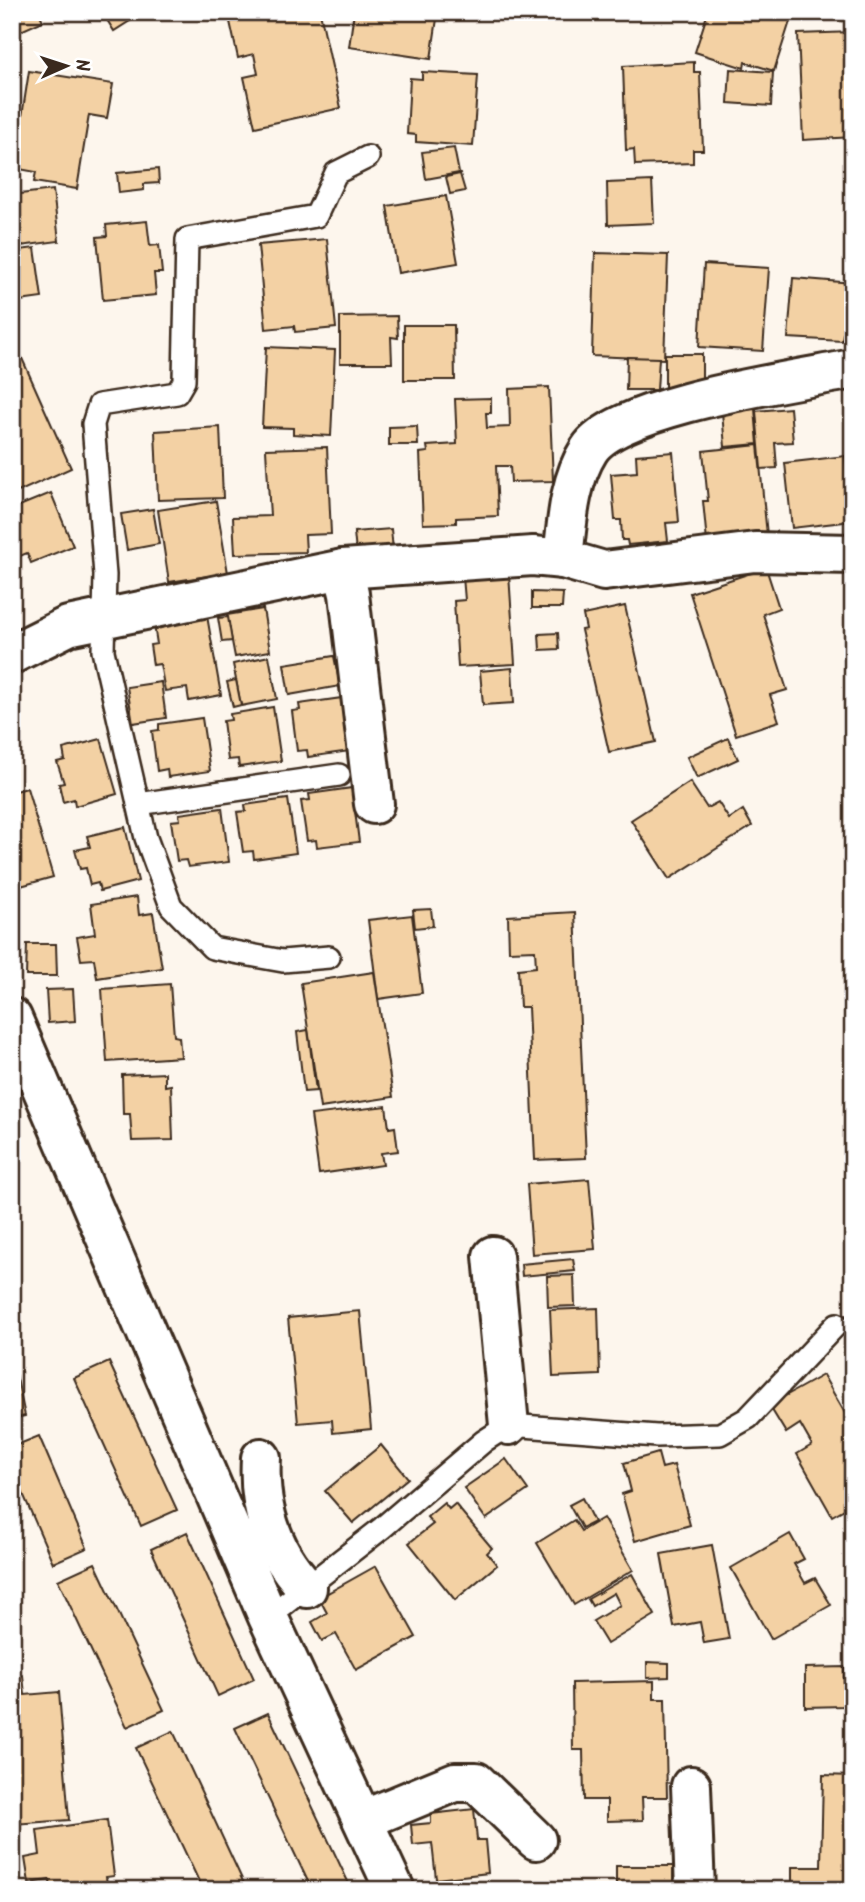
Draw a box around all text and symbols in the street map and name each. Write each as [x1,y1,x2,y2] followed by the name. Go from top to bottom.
[32,32,102,102] north arrow
[66,58,96,72] text: N

